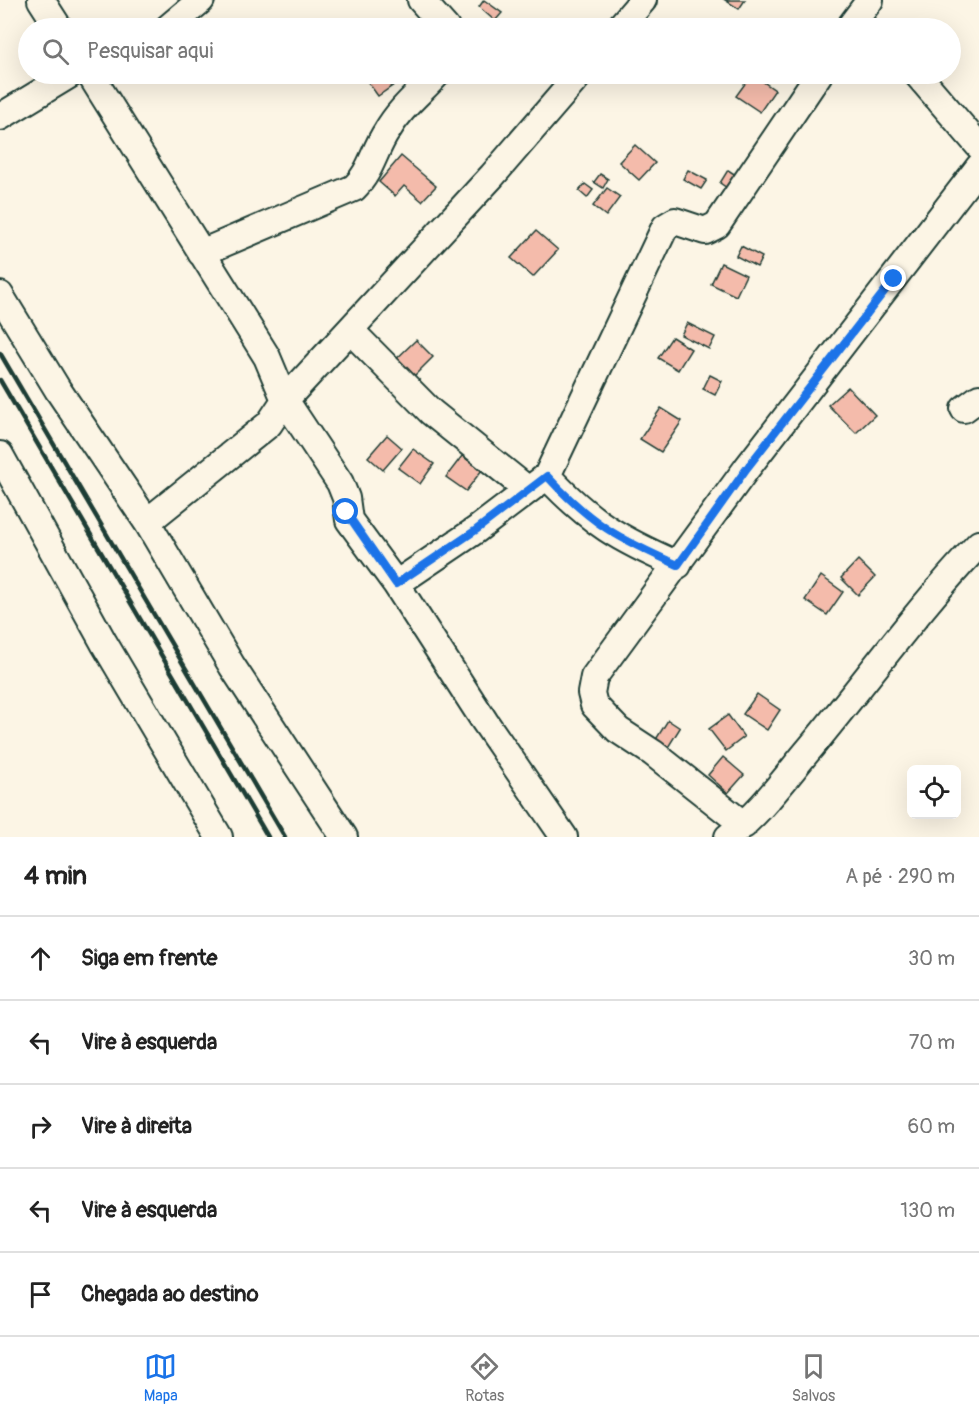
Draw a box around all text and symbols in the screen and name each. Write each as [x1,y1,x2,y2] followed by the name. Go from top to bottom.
[18,18,961,84] search box
[39,35,72,68] icon: search
[87,37,213,65] text: Pesquisar aqui
[880,265,906,291] route end
[332,498,358,524] route start
[907,765,961,819] map controls
[907,765,961,819] button: locate
[24,860,87,892] text: 4 min
[845,864,955,889] text: A pé · 290 m
[24,942,57,975] icon: ahead
[81,944,217,972] text: Siga em frente
[908,946,955,971] text: 30 m
[24,1026,57,1059] icon: left
[81,1028,217,1056] text: Vire à esquerda
[909,1030,955,1055] text: 70 m
[24,1110,57,1143] icon: right
[81,1112,192,1140] text: Vire à direita
[908,1114,955,1139] text: 60 m
[24,1194,57,1227] icon: left
[81,1196,217,1224] text: Vire à esquerda
[900,1198,955,1223] text: 130 m
[24,1278,57,1311] icon: arrive
[81,1280,259,1308] text: Chegada ao destino
[144,1350,178,1406] tab: Mapa
[465,1350,504,1406] tab: Rotas
[792,1350,835,1406] tab: Salvos

